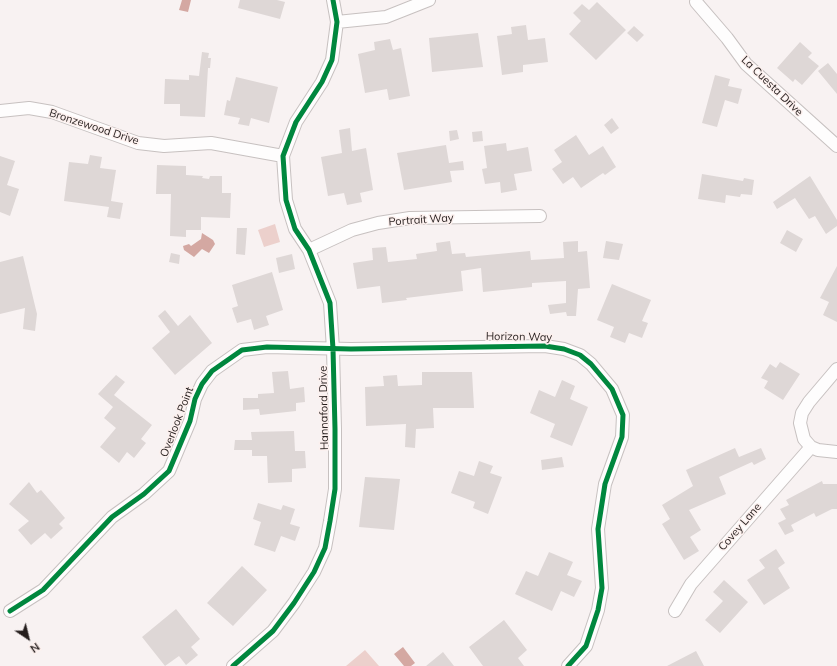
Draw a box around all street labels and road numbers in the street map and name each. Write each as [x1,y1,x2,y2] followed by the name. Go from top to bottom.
[738,53,806,119] street label: La Cuesta Drive
[47,106,141,148] street label: Bronzewood Drive
[388,211,454,229] street label: Portrait Way
[486,330,552,344] street label: Horizon Way
[317,366,331,450] street label: Hannaford Drive
[158,385,196,459] street label: Overlook Point
[716,501,764,553] street label: Covey Lane

